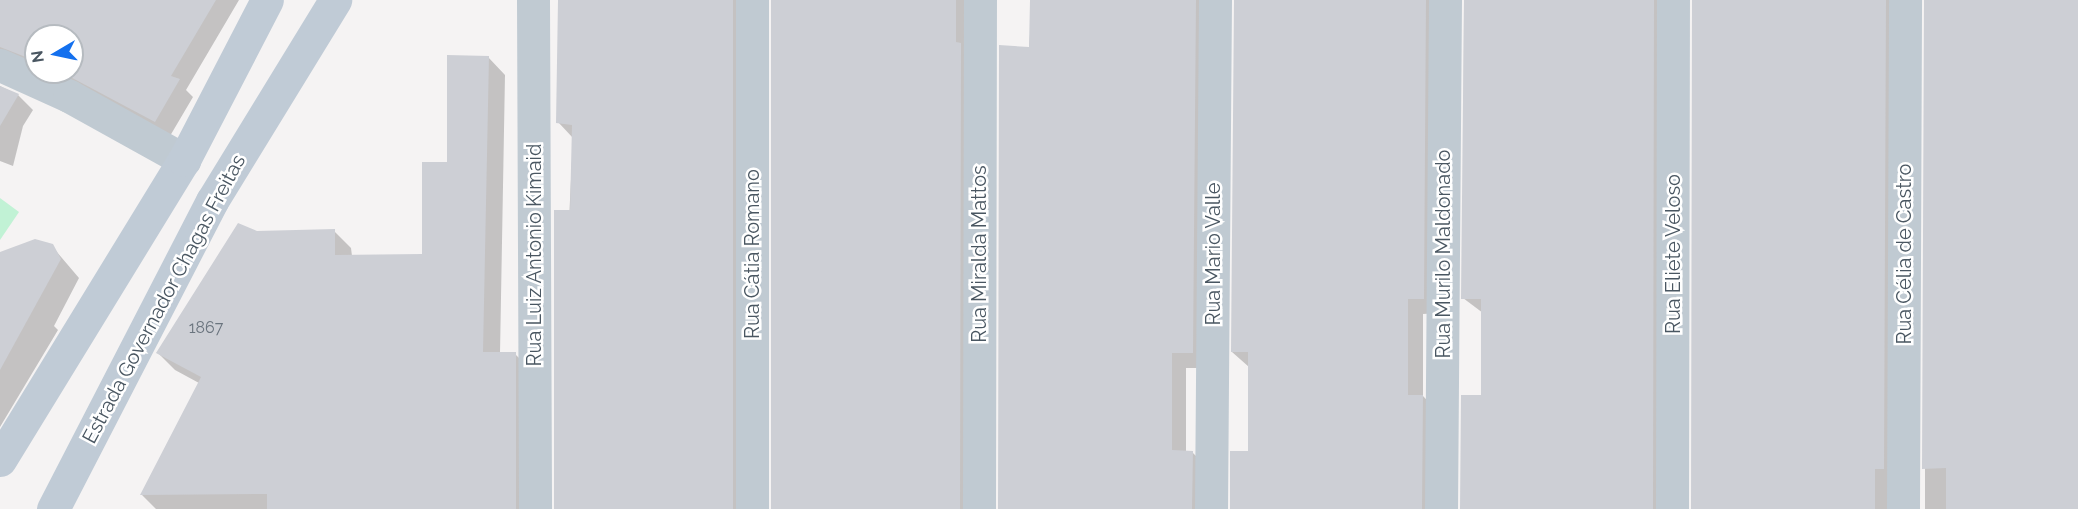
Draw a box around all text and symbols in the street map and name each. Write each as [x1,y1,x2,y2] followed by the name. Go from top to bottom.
[24,24,84,84] north arrow
[27,49,48,64] text: N
[522,143,546,367] street label: Rua Luiz Antonio Kimaid
[1431,149,1455,359] street label: Rua Murilo Maldonado
[77,150,251,448] street label: Estrada Governador Chagas Freitas
[1892,164,1916,344] street label: Rua Célia de Castro
[967,165,991,343] street label: Rua Miralda Mattos
[740,169,764,339] street label: Rua Cátia Romano
[1661,174,1685,334] street label: Rua Eliete Veloso
[1201,182,1225,326] street label: Rua Mario Valle
[189,318,223,338] house number: 1867

